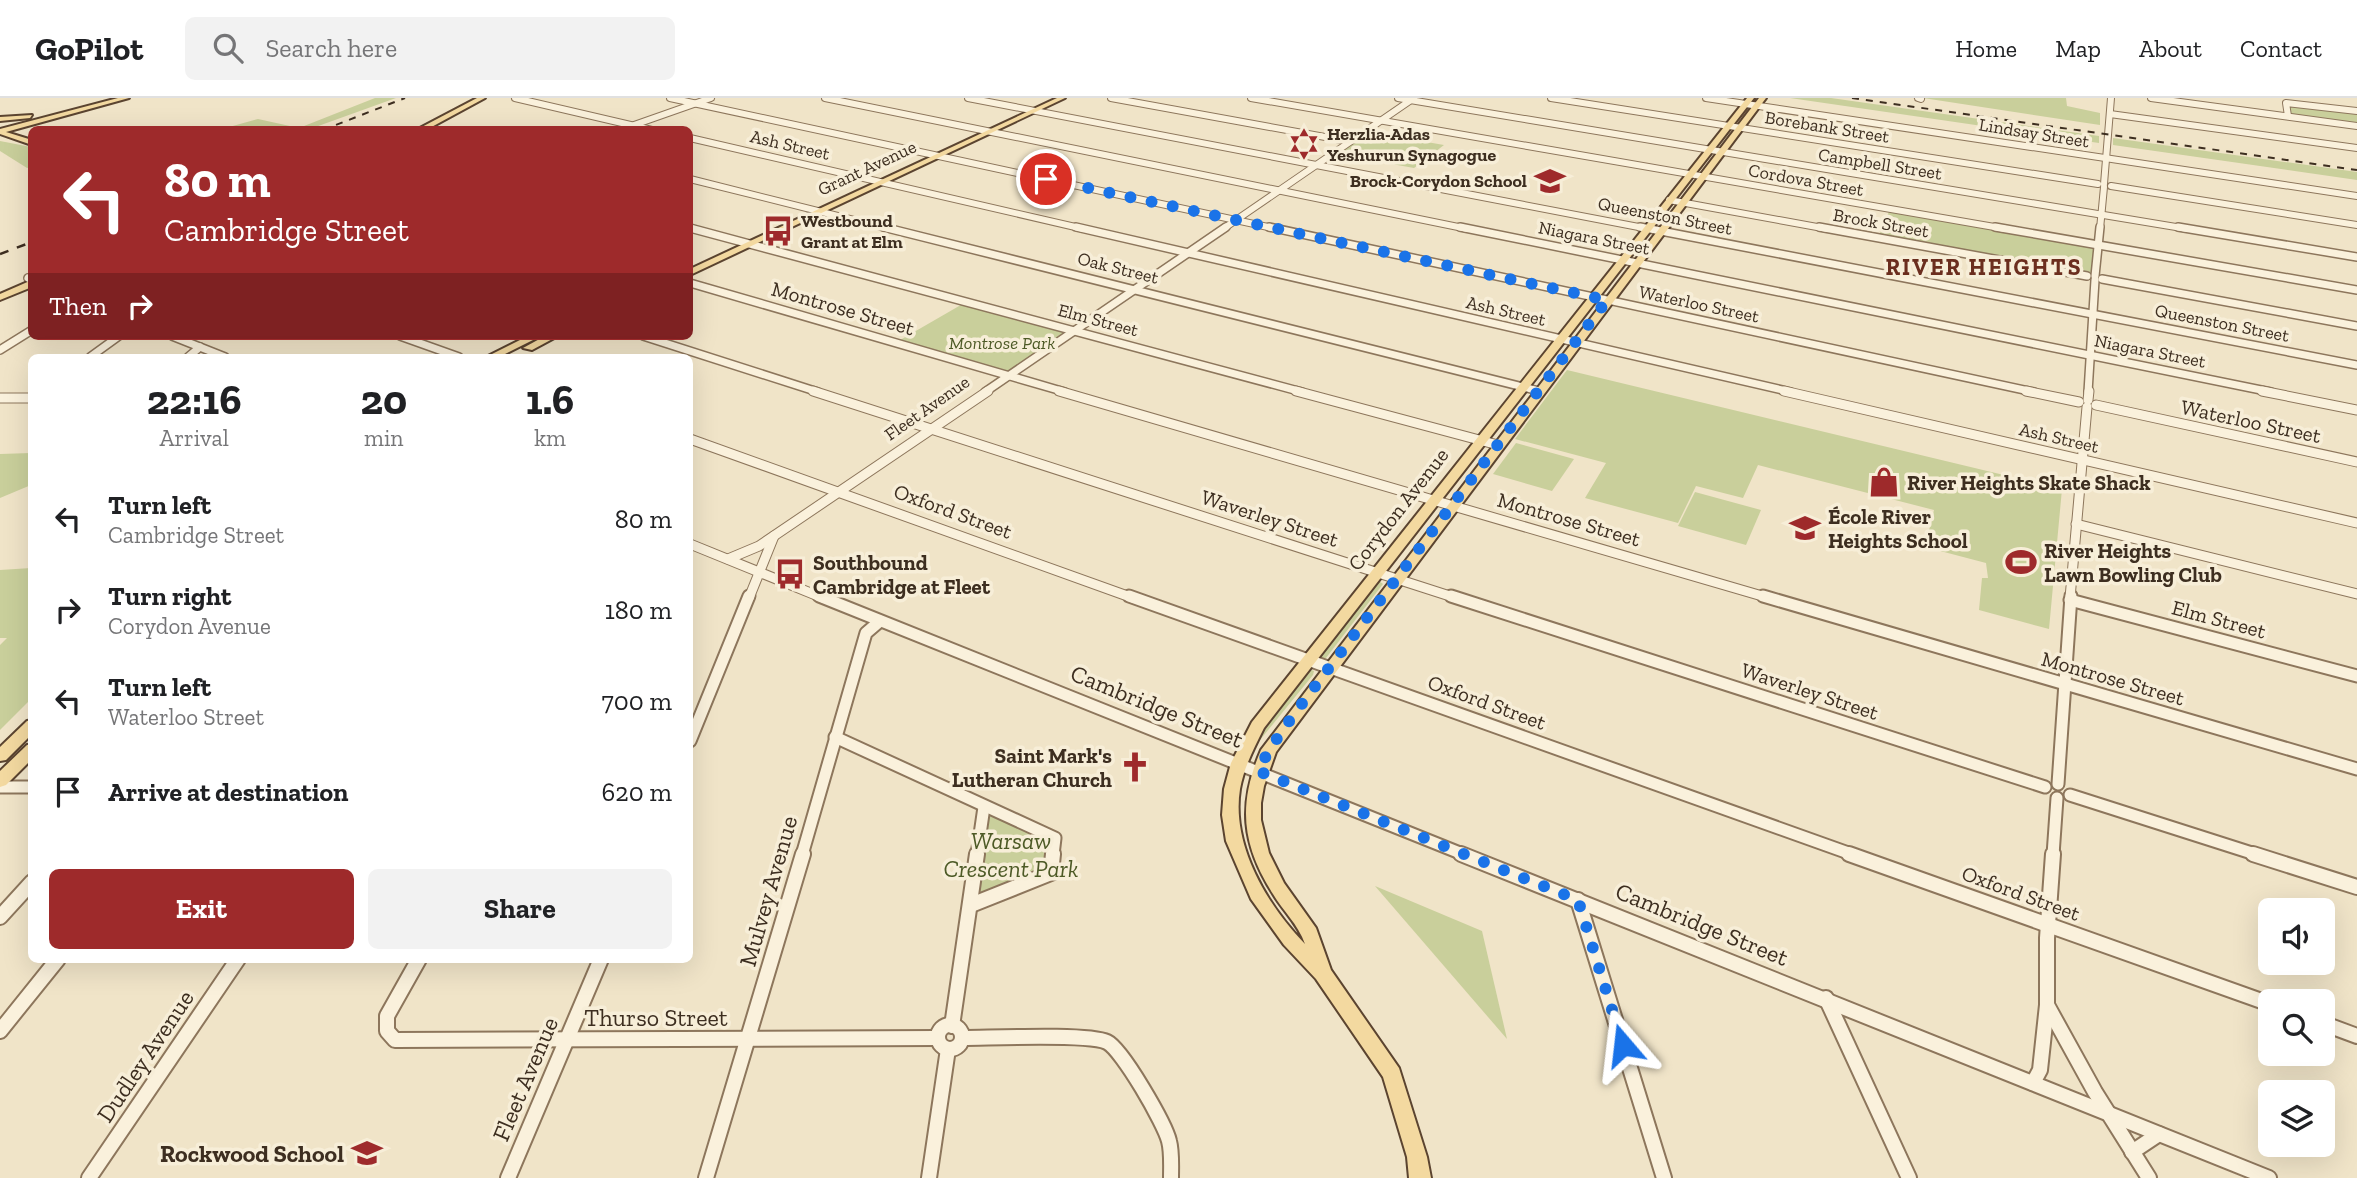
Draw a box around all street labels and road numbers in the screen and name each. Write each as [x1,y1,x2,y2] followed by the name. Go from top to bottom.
[1763,106,1891,148] street label: Borebank Street
[1977,113,2091,153] street label: Lindsay Street
[748,125,832,165] street label: Ash Street
[814,136,920,200] street label: Grant Avenue
[1817,143,1944,185] street label: Campbell Street
[1747,159,1866,201] street label: Cordova Street
[1596,192,1734,240] street label: Queenston Street
[1831,204,1931,242] street label: Brock Street
[1536,216,1652,260] street label: Niagara Street
[1075,247,1161,289] street label: Oak Street
[769,276,917,340] street label: Montrose Street
[1637,281,1761,328] street label: Waterloo Street
[1464,291,1548,331] street label: Ash Street
[1055,299,1141,341] street label: Elm Street
[2153,299,2291,347] street label: Queenston Street
[2092,329,2208,373] street label: Niagara Street
[880,371,974,445] street label: Fleet Avenue
[2179,394,2323,448] street label: Waterloo Street
[2017,418,2101,458] street label: Ash Street
[1342,443,1454,575] street label: Corydon Avenue
[891,478,1016,544] street label: Oxford Street
[1198,484,1342,552] street label: Waverley Street
[1495,487,1643,551] street label: Montrose Street
[2169,594,2269,644] street label: Elm Street
[2039,646,2187,710] street label: Montrose Street
[1738,657,1882,725] street label: Waverley Street
[1066,658,1248,754] street label: Cambridge Street
[1425,669,1550,735] street label: Oxford Street
[733,812,803,970] street label: Mulvey Avenue
[1959,860,2084,926] street label: Oxford Street
[1611,876,1793,972] street label: Cambridge Street
[90,984,200,1128] street label: Dudley Avenue
[584,1003,728,1032] street label: Thurso Street
[486,1013,564,1145] street label: Fleet Avenue

